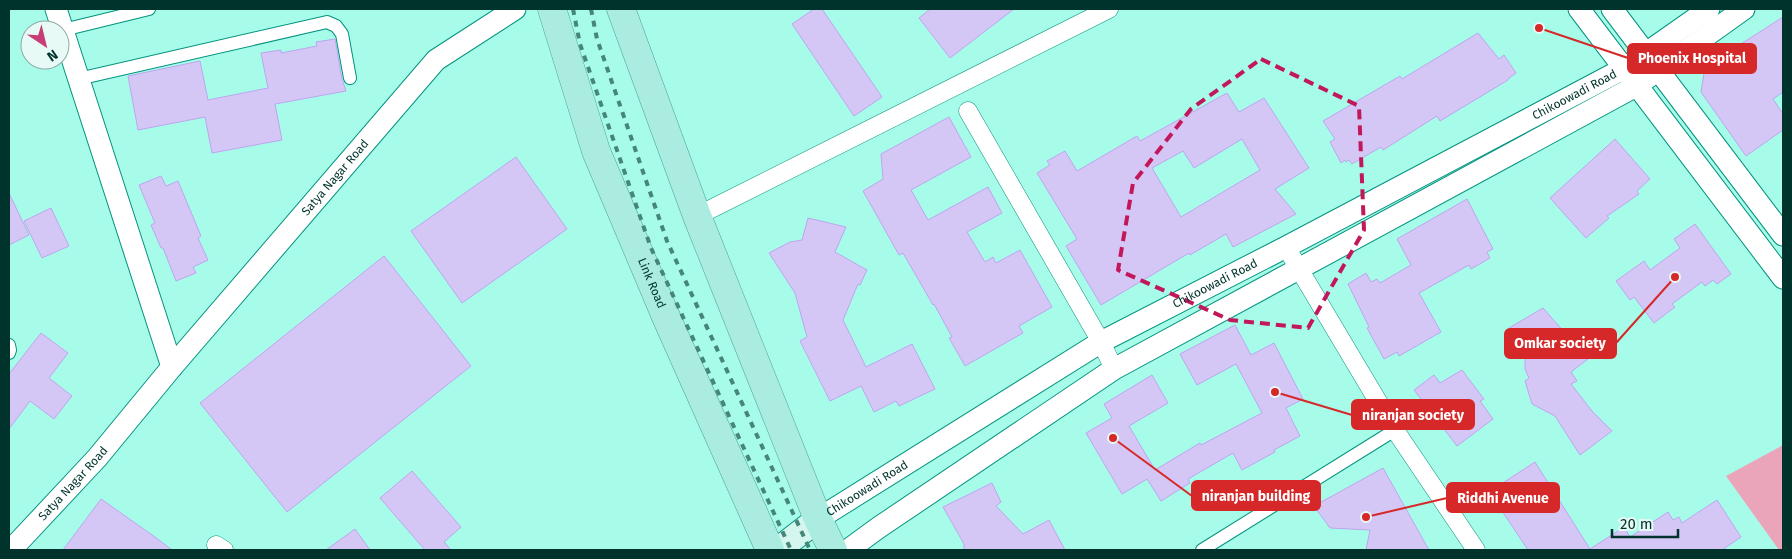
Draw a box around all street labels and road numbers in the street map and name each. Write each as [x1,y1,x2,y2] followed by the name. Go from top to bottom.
[1530,67,1619,123] street label: Chikoowadi Road
[299,137,372,218] street label: Satya Nagar Road
[635,256,669,310] street label: Link Road
[1170,256,1260,311] street label: Chikoowadi Road
[35,444,111,523] street label: Satya Nagar Road
[824,457,911,519] street label: Chikoowadi Road

